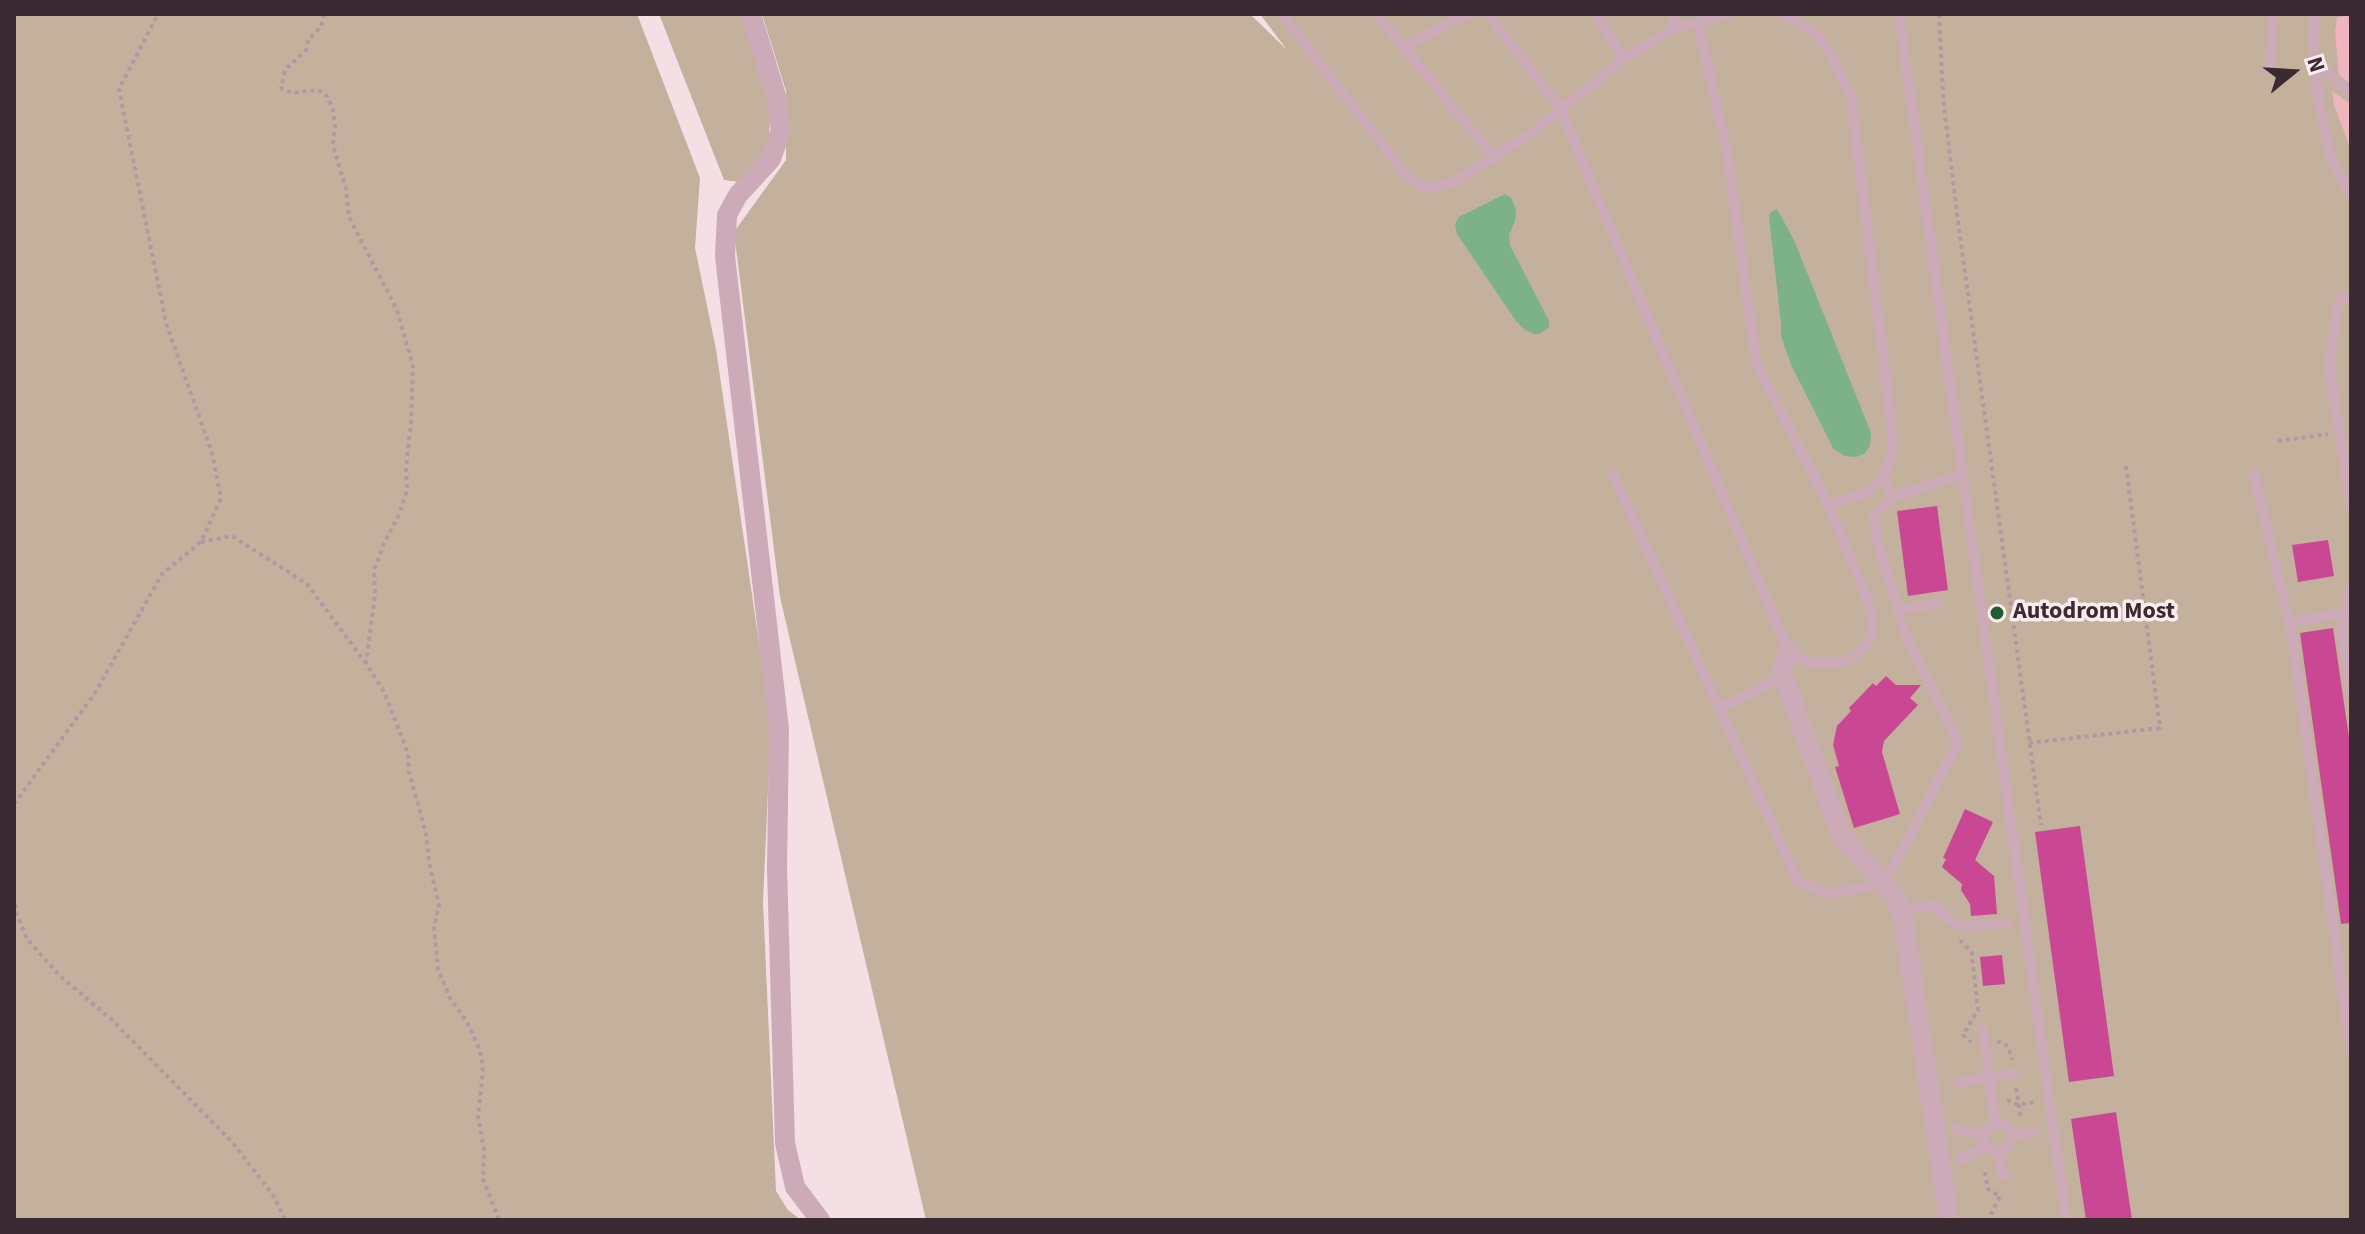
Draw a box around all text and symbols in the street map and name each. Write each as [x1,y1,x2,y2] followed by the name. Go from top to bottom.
[2253,32,2333,112] north arrow
[2298,53,2333,76] text: N
[2013,599,2175,627] place label: Autodrom Most
[1988,604,2006,622] marker: Autodrom Most

